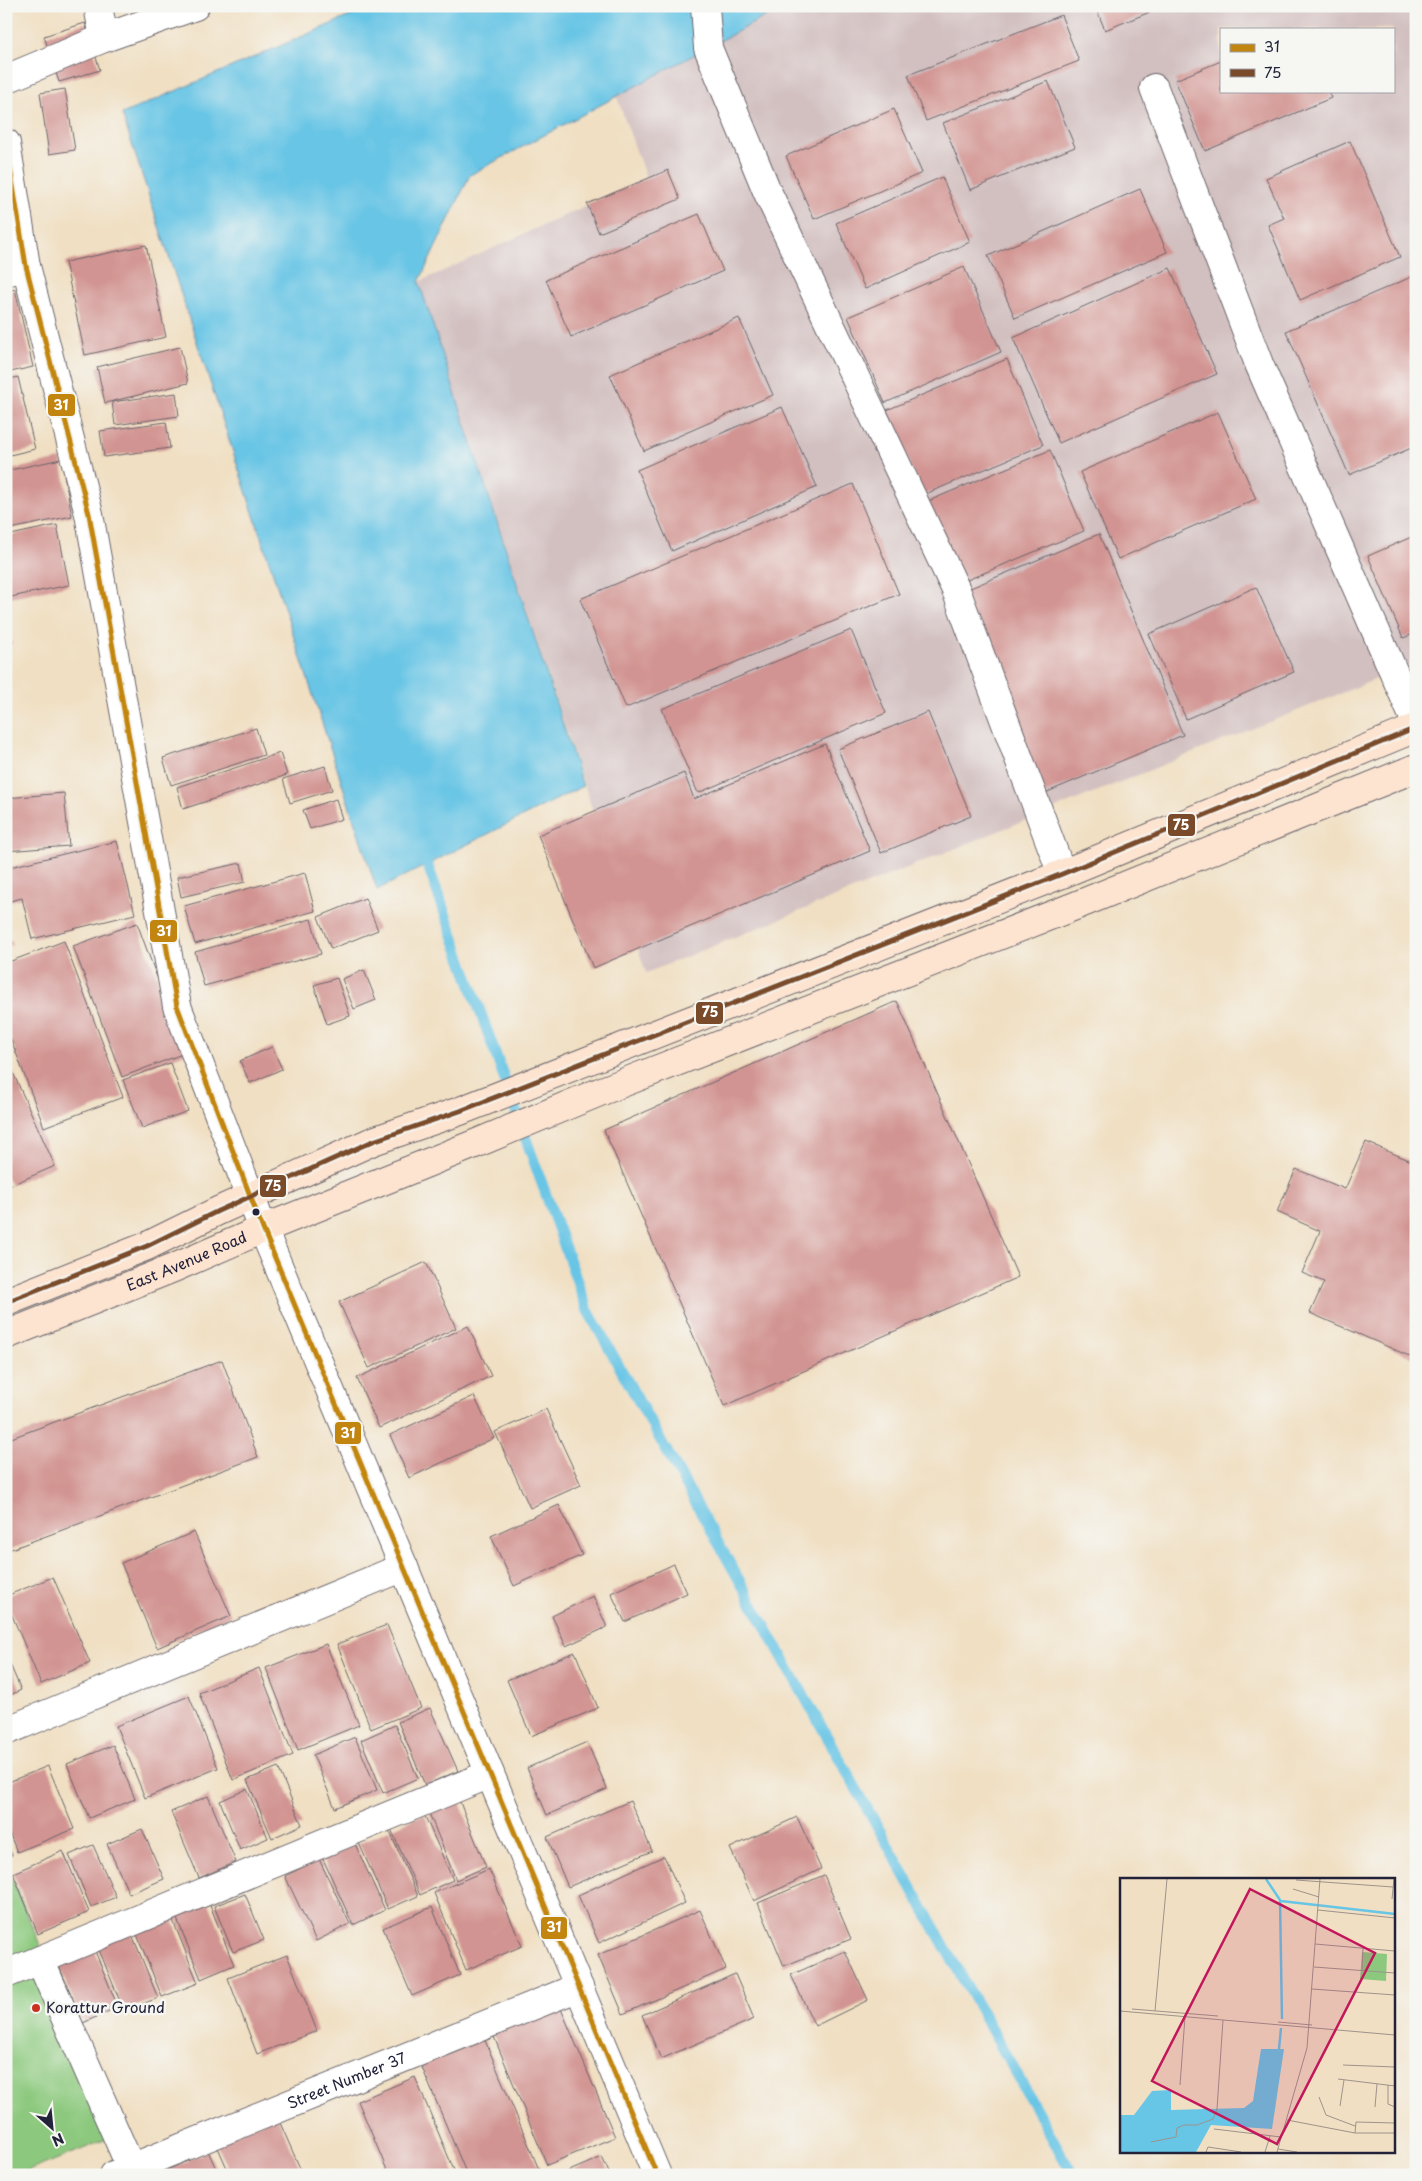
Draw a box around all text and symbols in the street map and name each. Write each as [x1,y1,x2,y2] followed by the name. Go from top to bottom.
[1220,28,1394,92] legend
[1264,34,1280,57] text: 31
[1264,60,1282,83] text: 75
[47,393,76,417] line badge: 31
[53,394,69,415] text: 31
[1167,813,1196,837] line badge: 75
[1173,814,1189,835] text: 75
[149,919,178,943] line badge: 31
[156,920,172,941] text: 31
[695,1001,724,1025] line badge: 75
[702,1001,718,1022] text: 75
[259,1174,287,1198] line badge: 75
[265,1175,281,1196] text: 75
[251,1207,261,1217] unlabelled marker
[122,1225,250,1296] street label: East Avenue Road
[334,1421,362,1445] line badge: 31
[340,1422,356,1443] text: 31
[1120,1878,1394,2154] inset map
[540,1916,568,1940] line badge: 31
[546,1916,562,1937] text: 31
[46,1995,165,2018] place label: Korattur Ground
[30,2002,42,2014] marker: Korattur Ground
[283,2045,409,2114] street label: Street Number 37
[28,2104,78,2154] north arrow
[48,2128,68,2152] text: N

